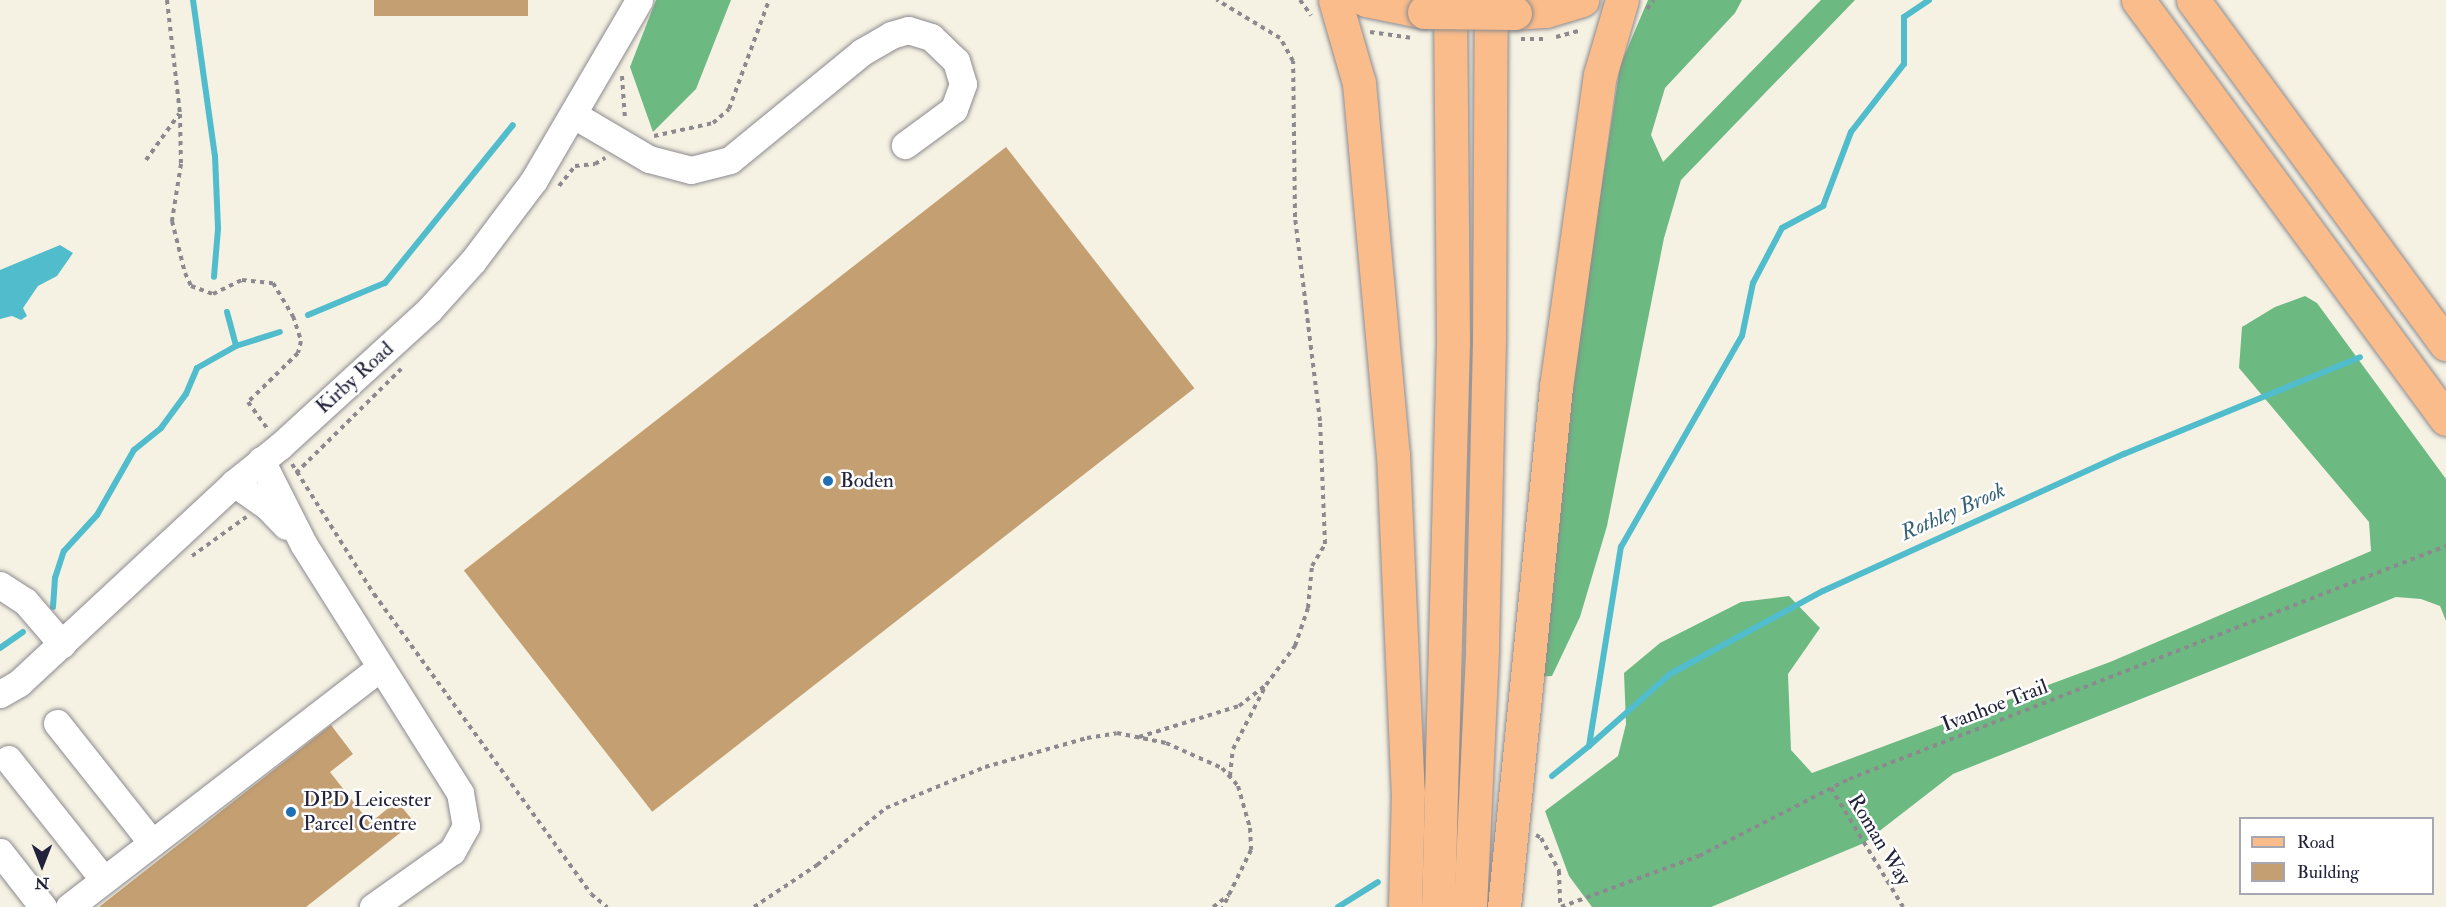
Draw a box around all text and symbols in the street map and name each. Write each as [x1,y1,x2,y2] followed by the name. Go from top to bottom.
[311,337,399,419] street label: Kirby Road
[840,468,894,494] place label: Boden
[821,474,835,488] marker: Boden
[1897,477,2009,547] water label: Rothley Brook
[1938,674,2052,738] street label: Ivanhoe Trail
[303,787,431,837] place label: DPD Leicester Parcel Centre
[1842,790,1916,890] street label: Roman Way
[284,805,298,819] marker: DPD Leicester Parcel Centre
[2239,817,2434,895] legend
[2297,831,2335,854] text: Road
[12,835,72,895] north arrow
[2297,861,2359,884] text: Building
[35,873,49,893] text: N

